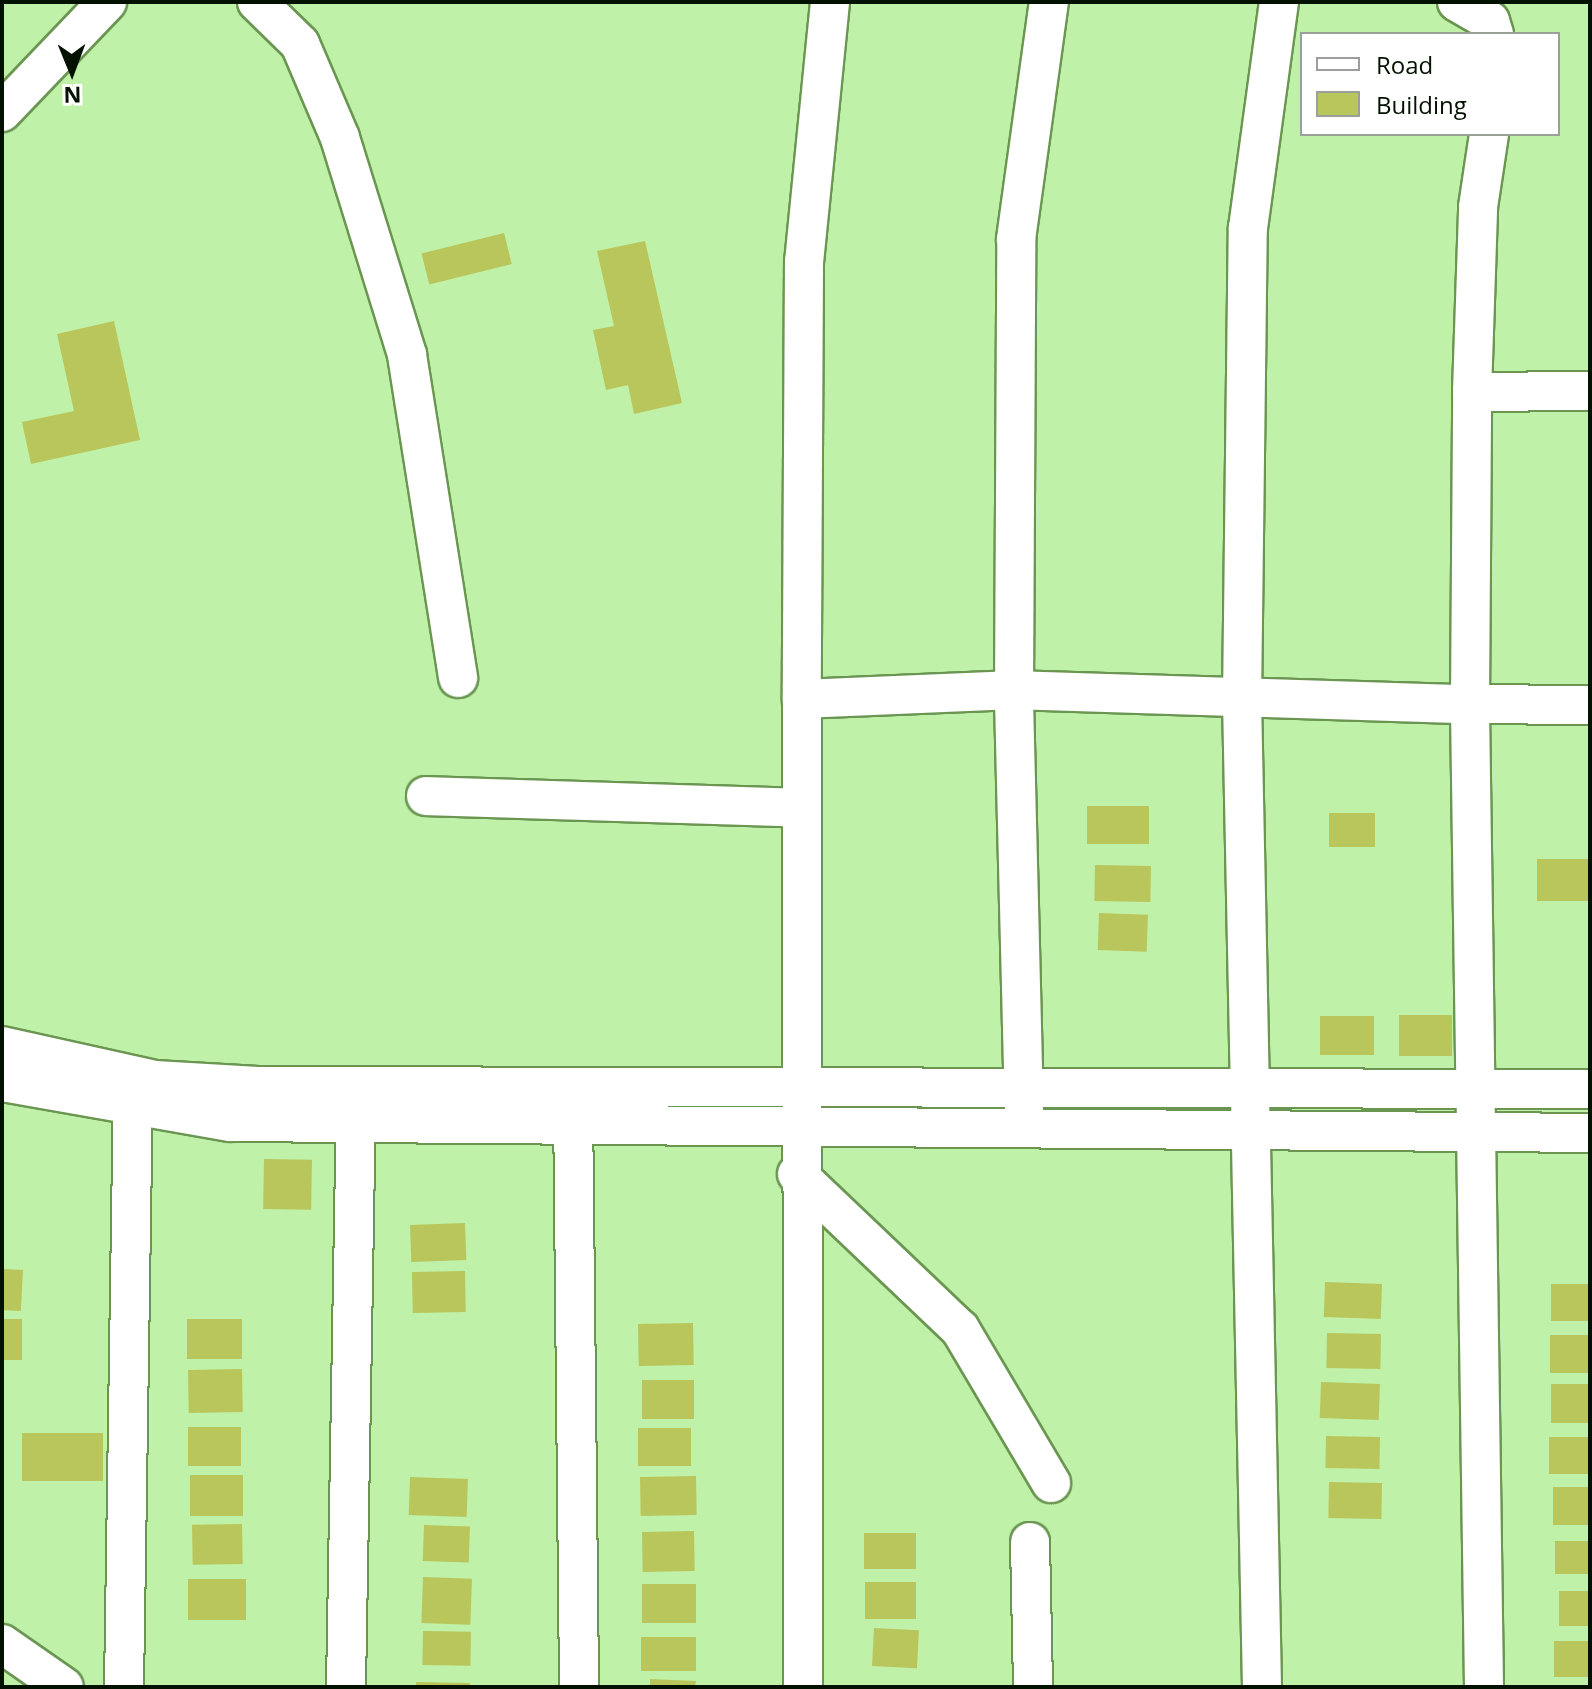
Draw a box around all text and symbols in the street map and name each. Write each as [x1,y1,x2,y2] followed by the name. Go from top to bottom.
[32,32,112,112] north arrow
[1300,32,1560,136] legend
[1376,48,1433,81] text: Road
[63,81,82,111] text: N
[1376,88,1467,121] text: Building

